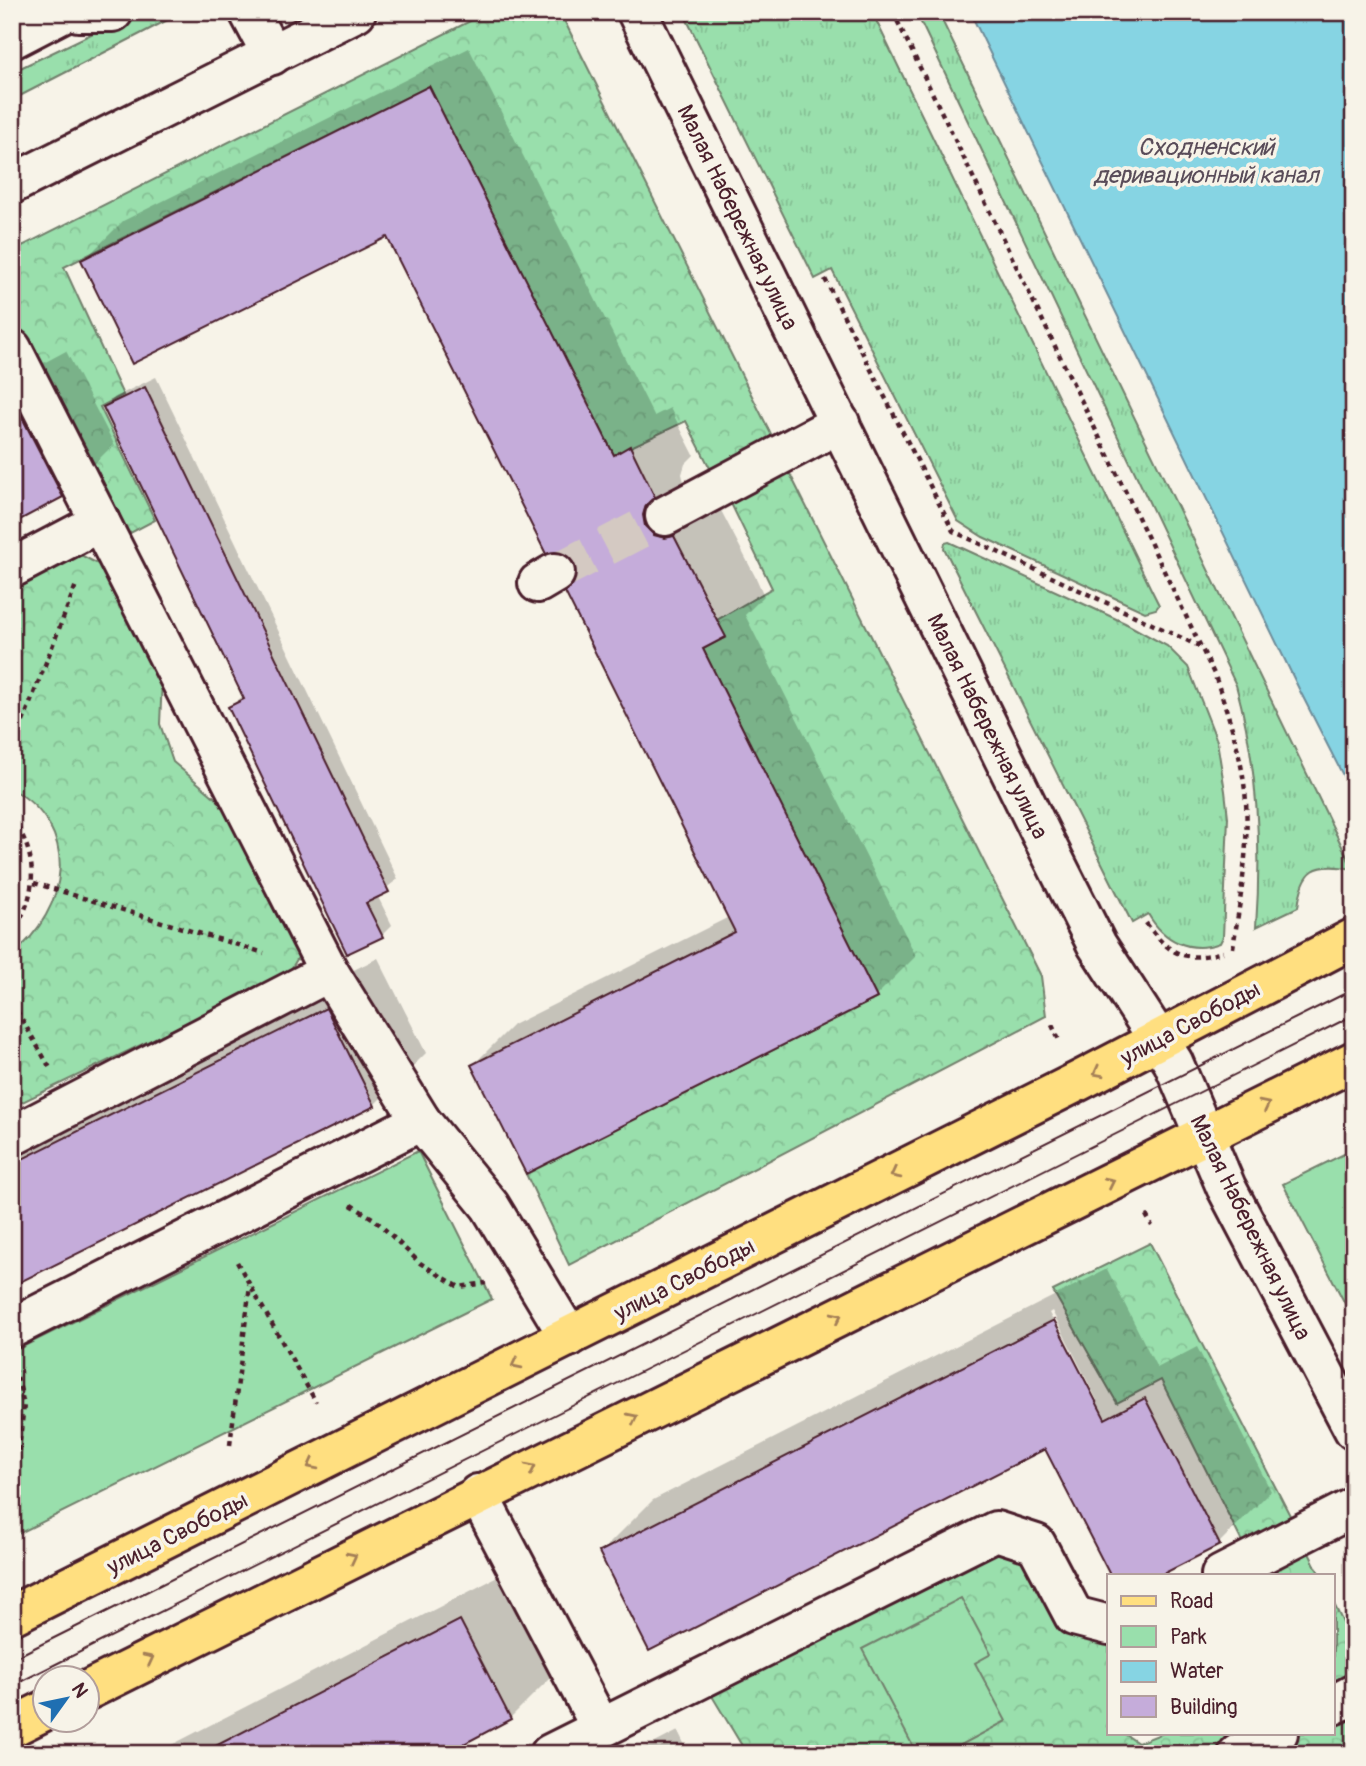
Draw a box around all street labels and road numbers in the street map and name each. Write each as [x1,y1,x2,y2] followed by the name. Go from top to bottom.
[670,100,805,335] street label: Малая Набережная улица
[920,609,1055,844] street label: Малая Набережная улица
[1114,974,1265,1073] street label: улица Свободы
[1183,1110,1318,1345] street label: Малая Набережная улица
[608,1232,760,1328] street label: улица Свободы
[101,1486,253,1582] street label: улица Свободы

